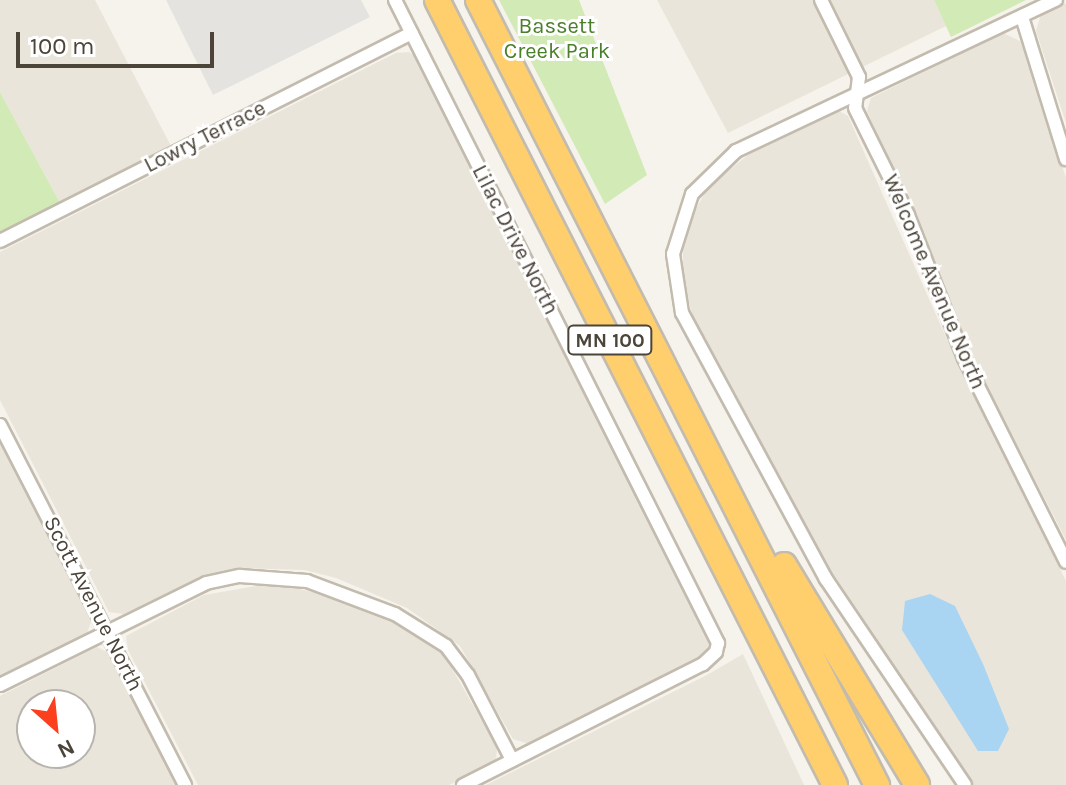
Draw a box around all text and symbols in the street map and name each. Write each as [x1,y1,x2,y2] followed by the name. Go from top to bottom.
[504,13,610,64] park label: Bassett Creek Park
[20,16,218,66] scale bar
[30,32,95,60] text: 100 m
[140,95,270,179] street label: Lowry Terrace
[466,161,564,319] street label: Lilac Drive North
[877,170,991,394] street label: Welcome Avenue North
[566,324,654,356] road number: MN 100
[38,512,148,696] street label: Scott Avenue North
[16,689,96,769] north arrow
[53,733,79,764] text: N

